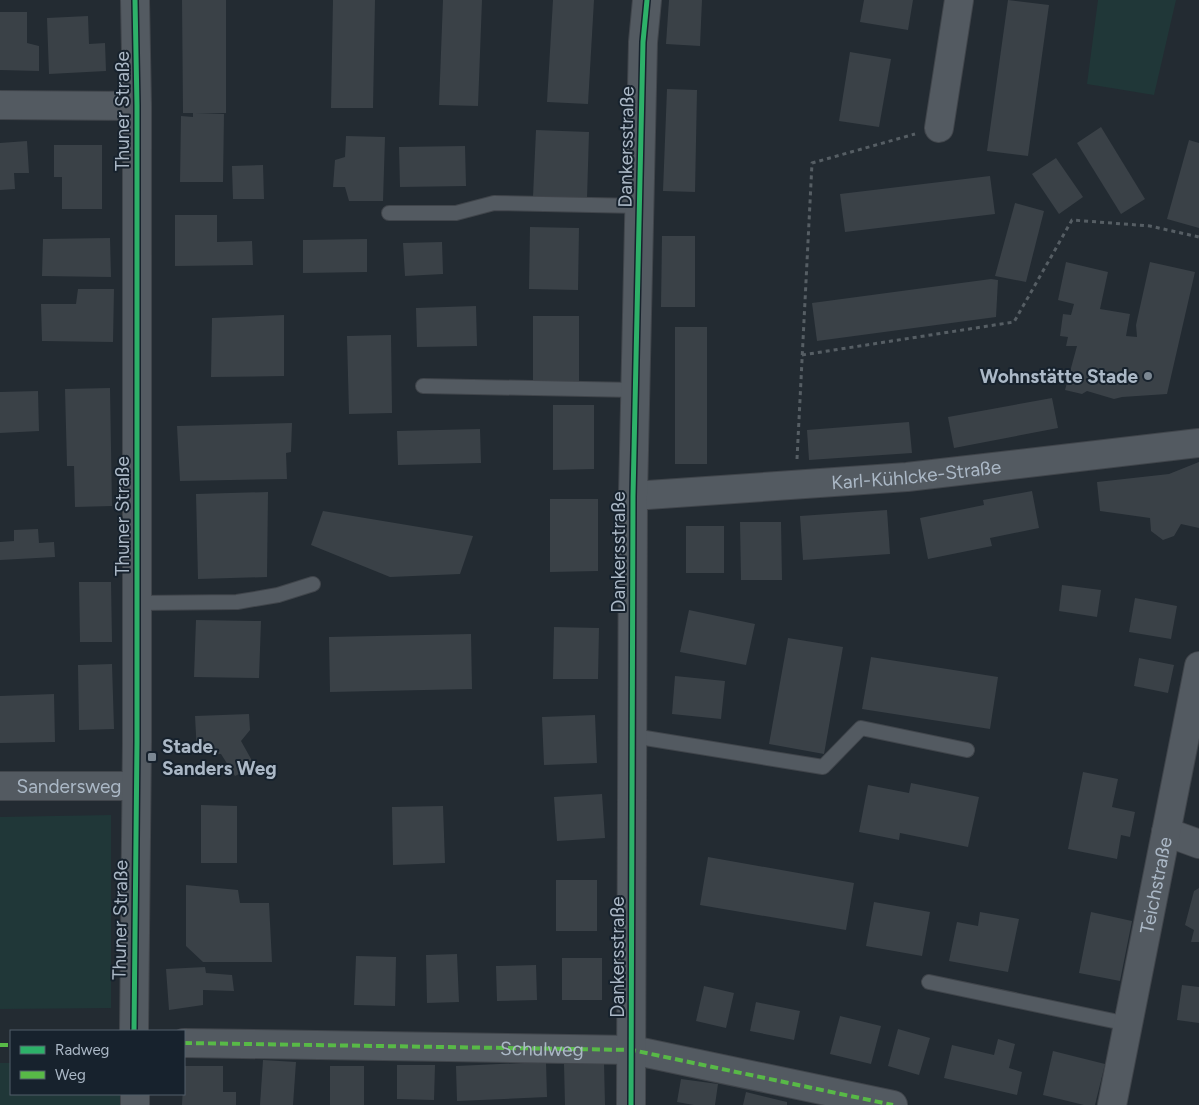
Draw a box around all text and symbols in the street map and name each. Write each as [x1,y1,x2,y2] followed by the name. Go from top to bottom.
[111,51,134,171] street label: Thuner Straße
[613,86,639,208] street label: Dankersstraße
[980,365,1138,388] place label: Wohnstätte Stade
[1142,370,1154,382] marker: Wohnstätte Stade
[831,455,1002,494] street label: Karl-Kühlcke-Straße
[111,456,134,576] street label: Thuner Straße
[607,491,630,613] street label: Dankersstraße
[162,735,277,780] place label: Stade, Sanders Weg
[146,751,158,763] marker: Stade, Sanders Weg
[16,775,122,798] street label: Sandersweg
[1135,835,1176,936] street label: Teichstraße
[107,860,133,980] street label: Thuner Straße
[606,896,629,1018] street label: Dankersstraße
[10,1030,185,1095] legend
[500,1036,584,1061] street label: Schulweg
[55,1041,109,1059] text: Radweg
[55,1066,86,1084] text: Weg

